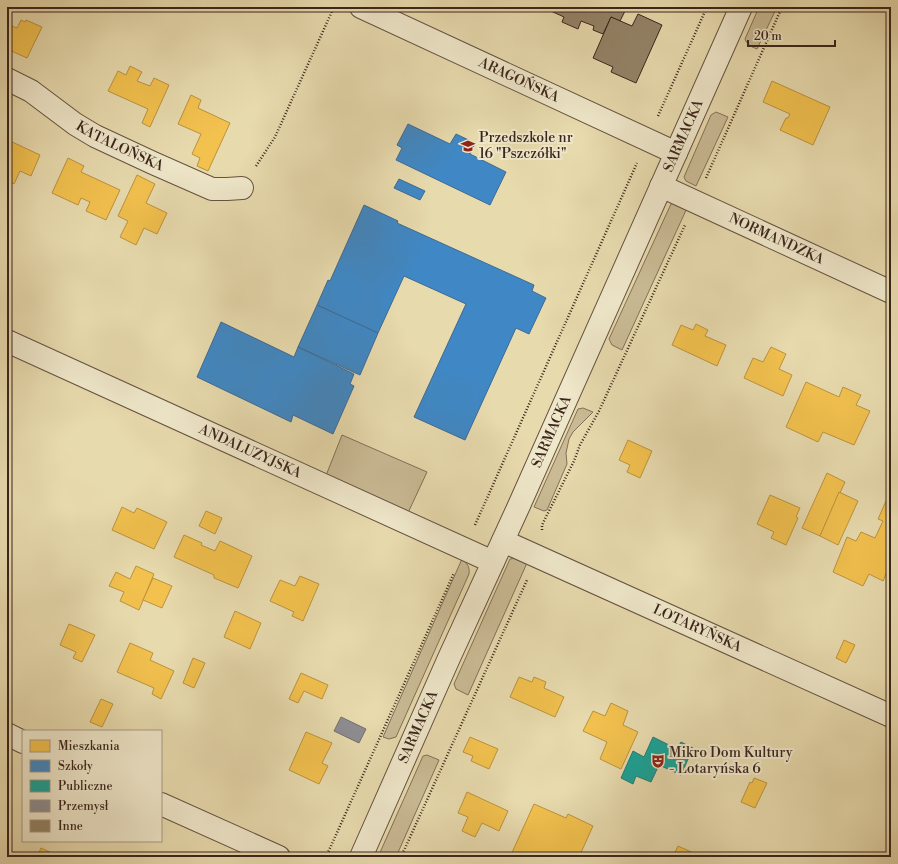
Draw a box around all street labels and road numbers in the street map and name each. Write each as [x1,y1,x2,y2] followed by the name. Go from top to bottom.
[475,53,562,107] street label: ARAGOŃSKA
[660,96,708,175] street label: SARMACKA
[72,117,167,176] street label: KATALOŃSKA
[726,210,827,269] street label: NORMANDZKA
[528,392,576,471] street label: SARMACKA
[195,420,304,483] street label: ANDALUZYJSKA
[650,601,745,657] street label: LOTARYŃSKA
[395,688,442,766] street label: SARMACKA

